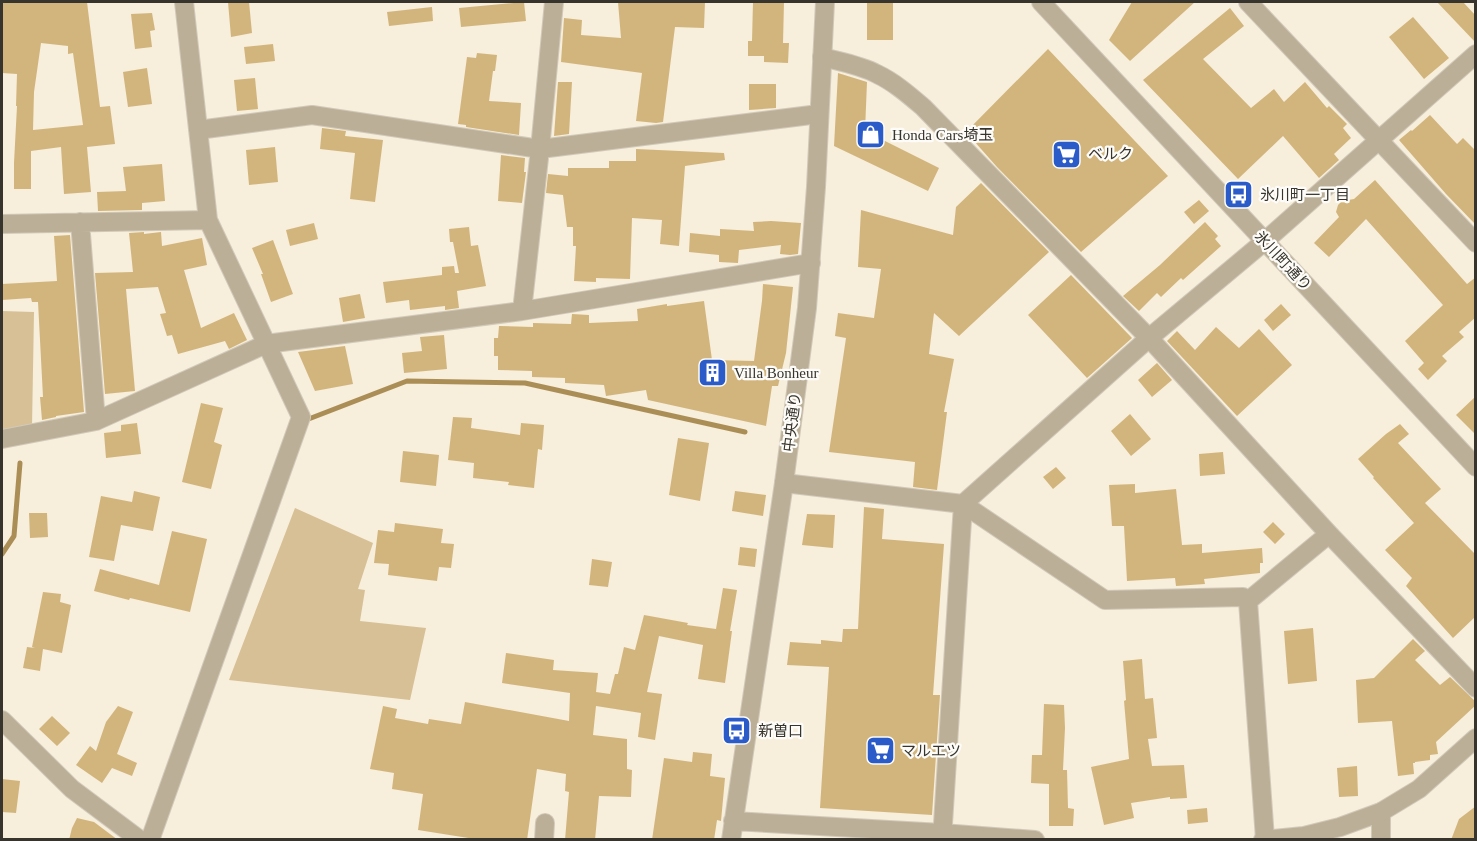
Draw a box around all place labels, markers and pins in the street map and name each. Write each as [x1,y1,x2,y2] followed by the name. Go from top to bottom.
[855,119,887,151] shop icon: Honda Cars埼玉
[892,127,993,143] place label: Honda Cars埼玉
[1051,138,1083,170] supermarket icon: ベルク
[1088,146,1133,162] place label: ベルク
[1223,179,1255,211] bus stop icon: 氷川町一丁目
[1260,187,1350,203] place label: 氷川町一丁目
[697,357,729,389] building icon: Villa Bonheur
[734,365,819,381] place label: Villa Bonheur
[721,715,753,747] bus stop icon: 新曽口
[758,723,803,739] place label: 新曽口
[864,735,896,767] supermarket icon: マルエツ
[901,743,961,759] place label: マルエツ

